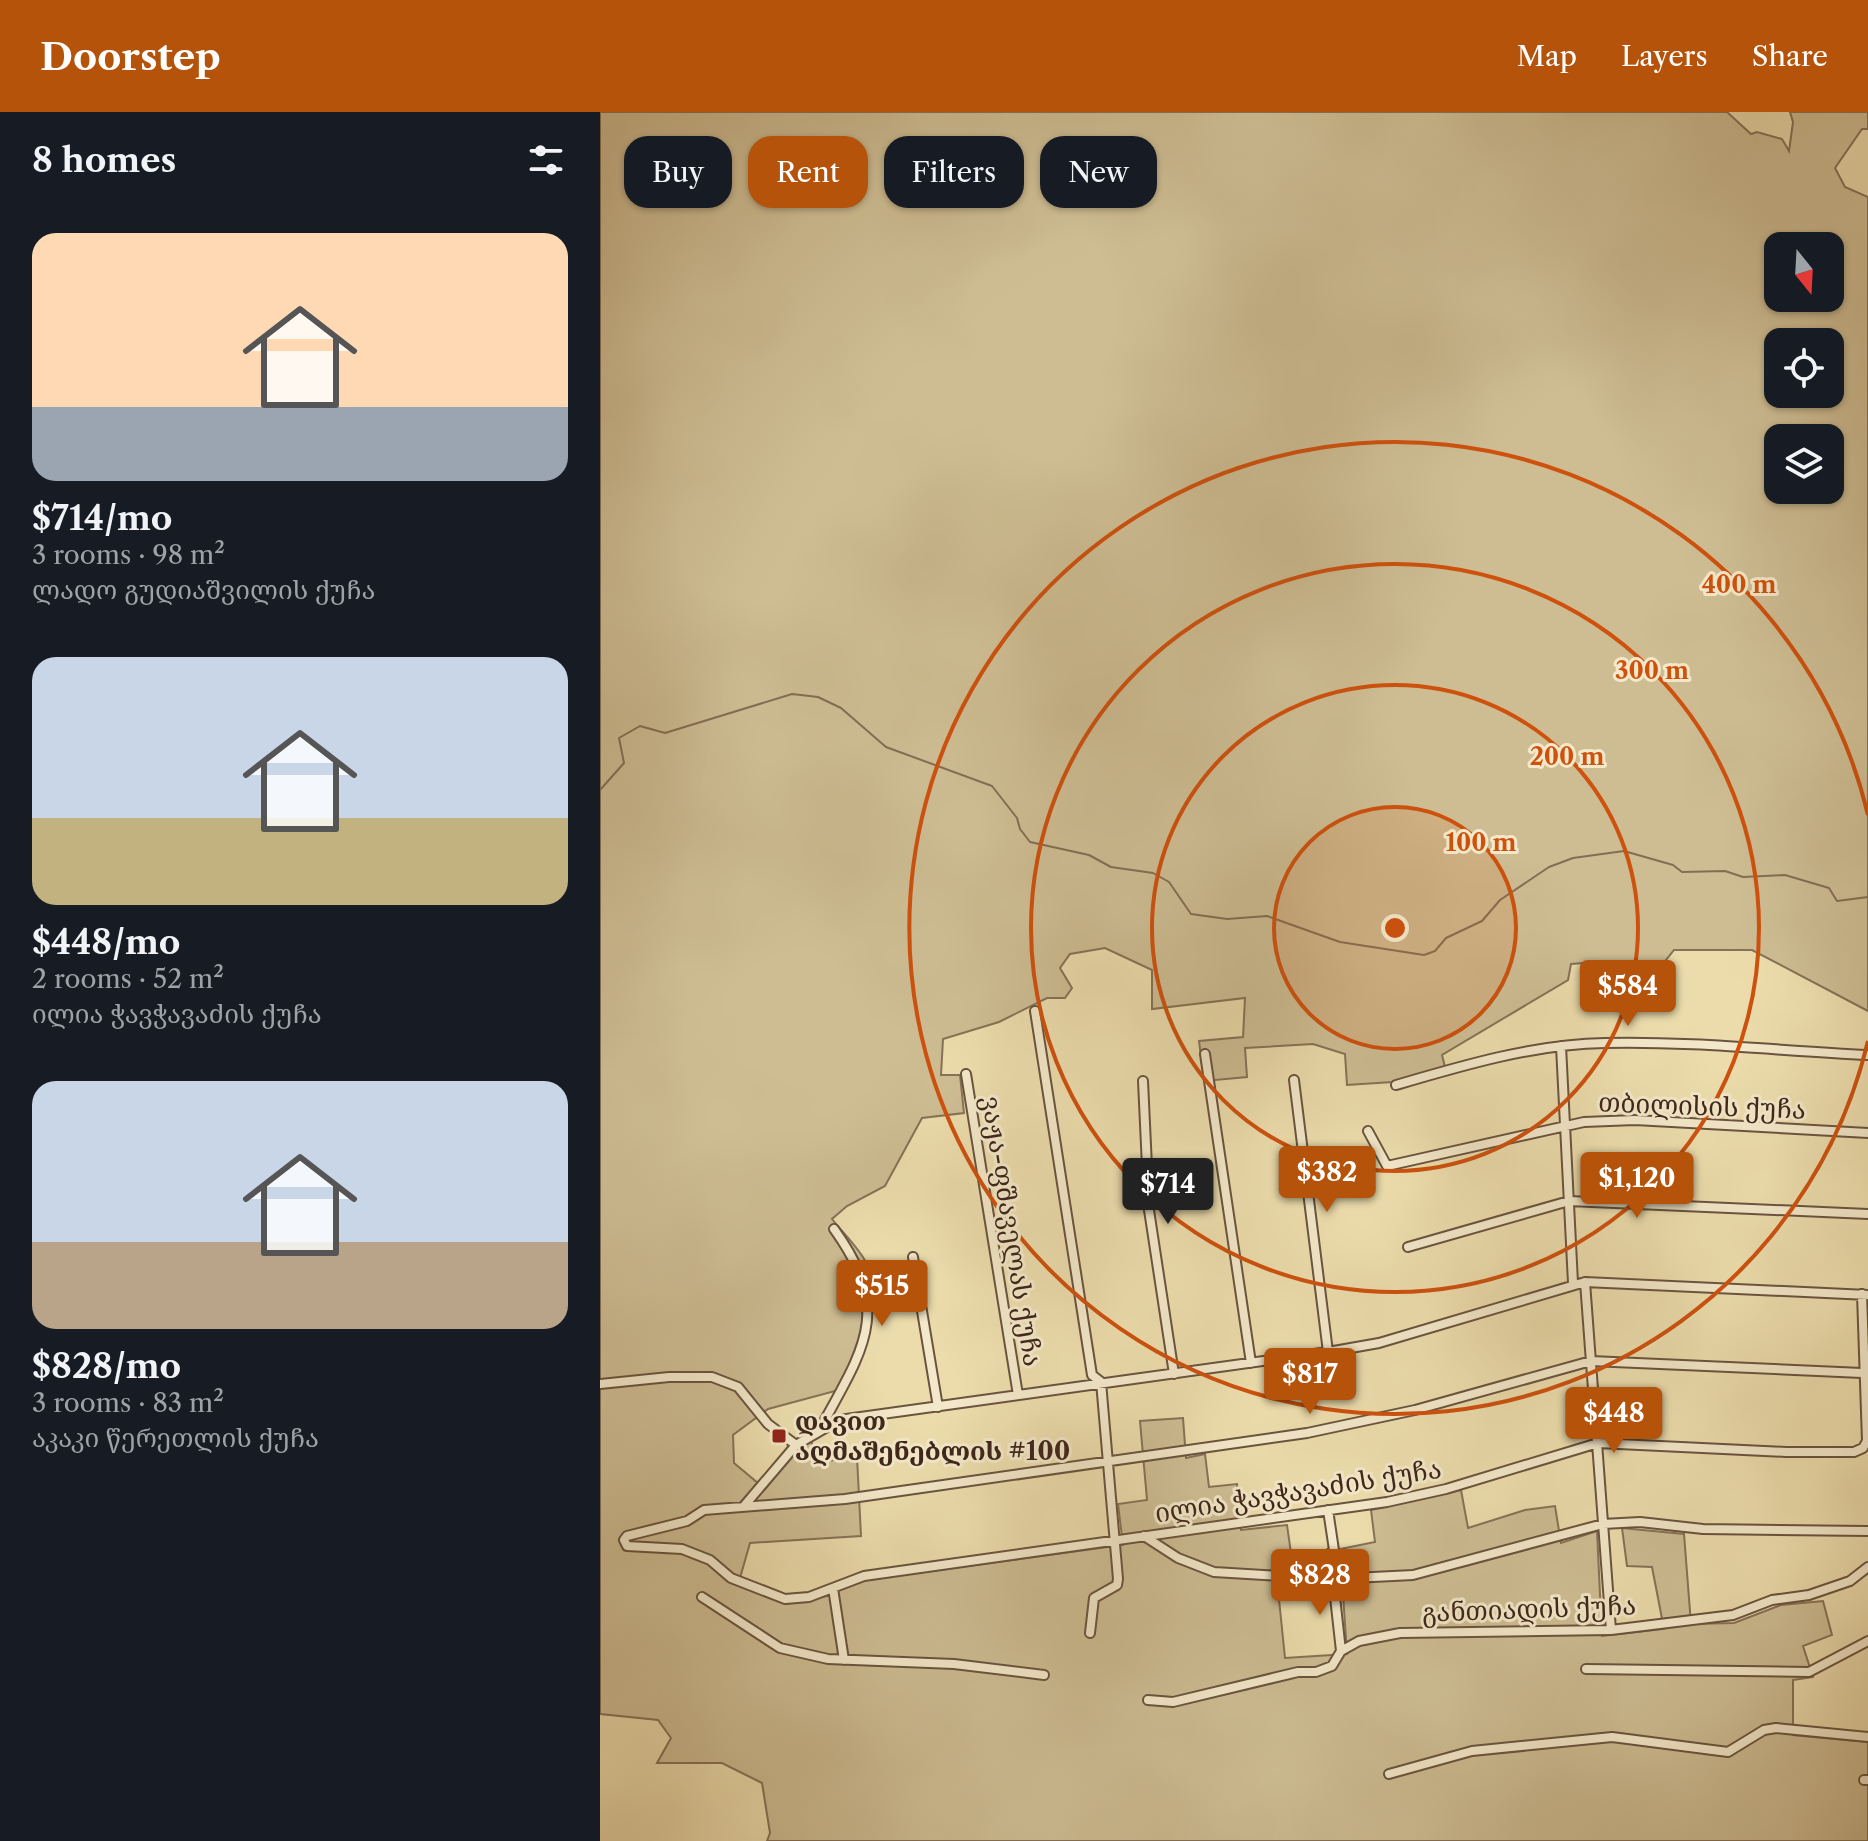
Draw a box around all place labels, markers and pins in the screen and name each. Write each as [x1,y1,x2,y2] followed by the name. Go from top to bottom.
[1381,914,1409,942] centre of rings
[1581,960,1675,1028] pin: $584
[1280,1146,1374,1214] pin: $382
[1572,1152,1702,1220] pin: $1,120
[1121,1158,1215,1226] pin: $714
[835,1260,929,1328] pin: $515
[1263,1348,1357,1416] pin: $817
[1567,1387,1661,1455] pin: $448
[795,1405,1070,1467] place label: დავით აღმაშენებლის #100
[770,1427,788,1445] marker: დავით აღმაშენებლის #100
[1273,1549,1367,1617] pin: $828

